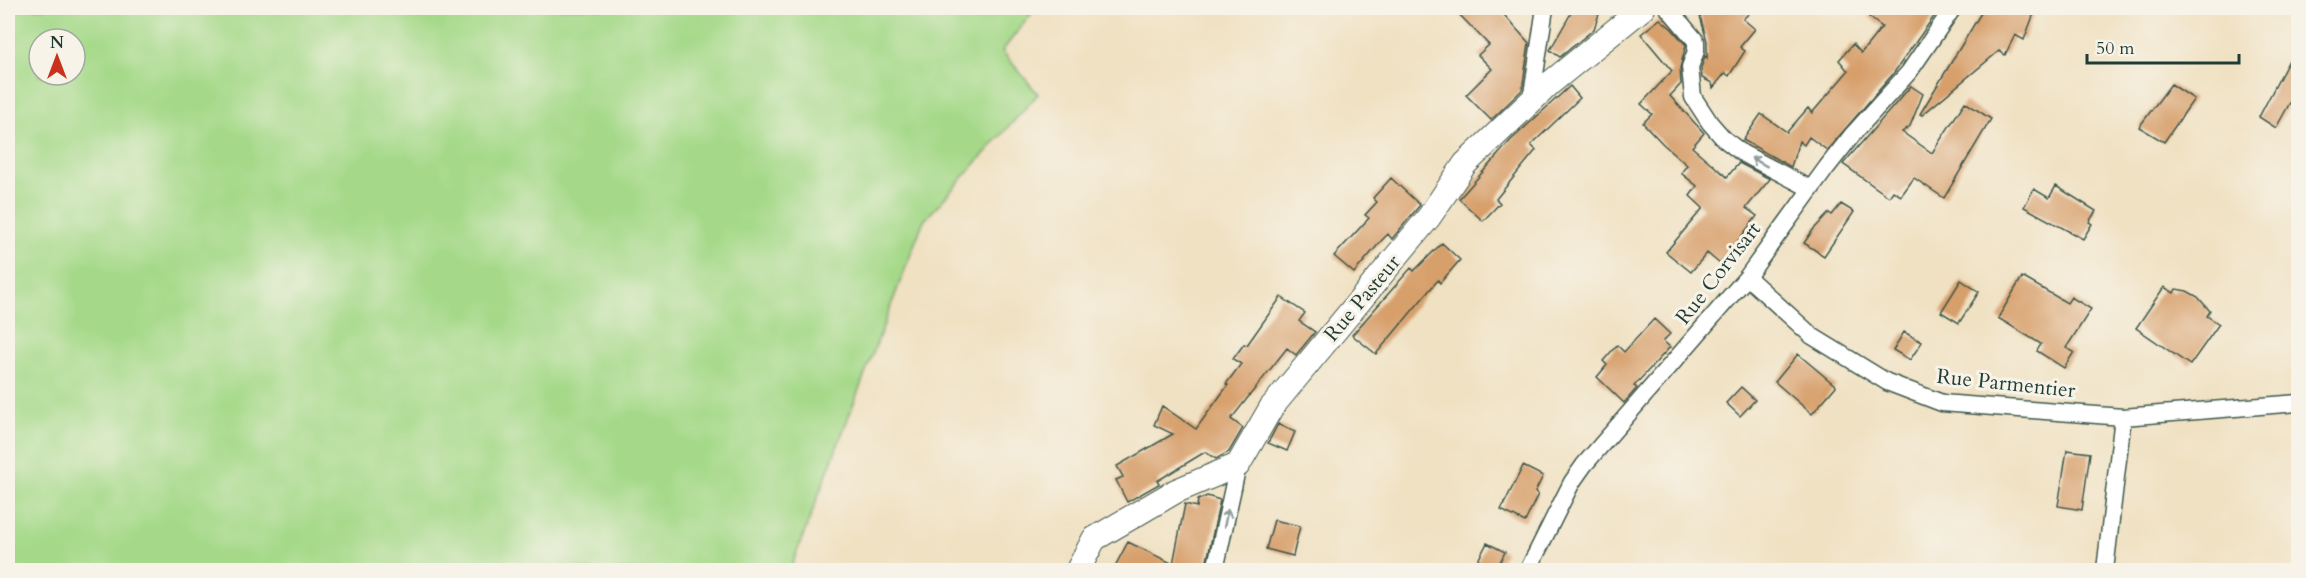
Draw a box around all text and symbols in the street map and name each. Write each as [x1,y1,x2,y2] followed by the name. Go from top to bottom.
[27,27,87,87] north arrow
[2087,27,2238,65] scale bar
[50,32,64,54] text: N
[2096,36,2135,61] text: 50 m
[1751,156,1768,168] one-way arrow
[1669,216,1768,331] street label: Rue Corvisart
[1317,248,1407,348] street label: Rue Pasteur
[1935,362,2077,405] street label: Rue Parmentier
[1221,509,1233,528] one-way arrow

